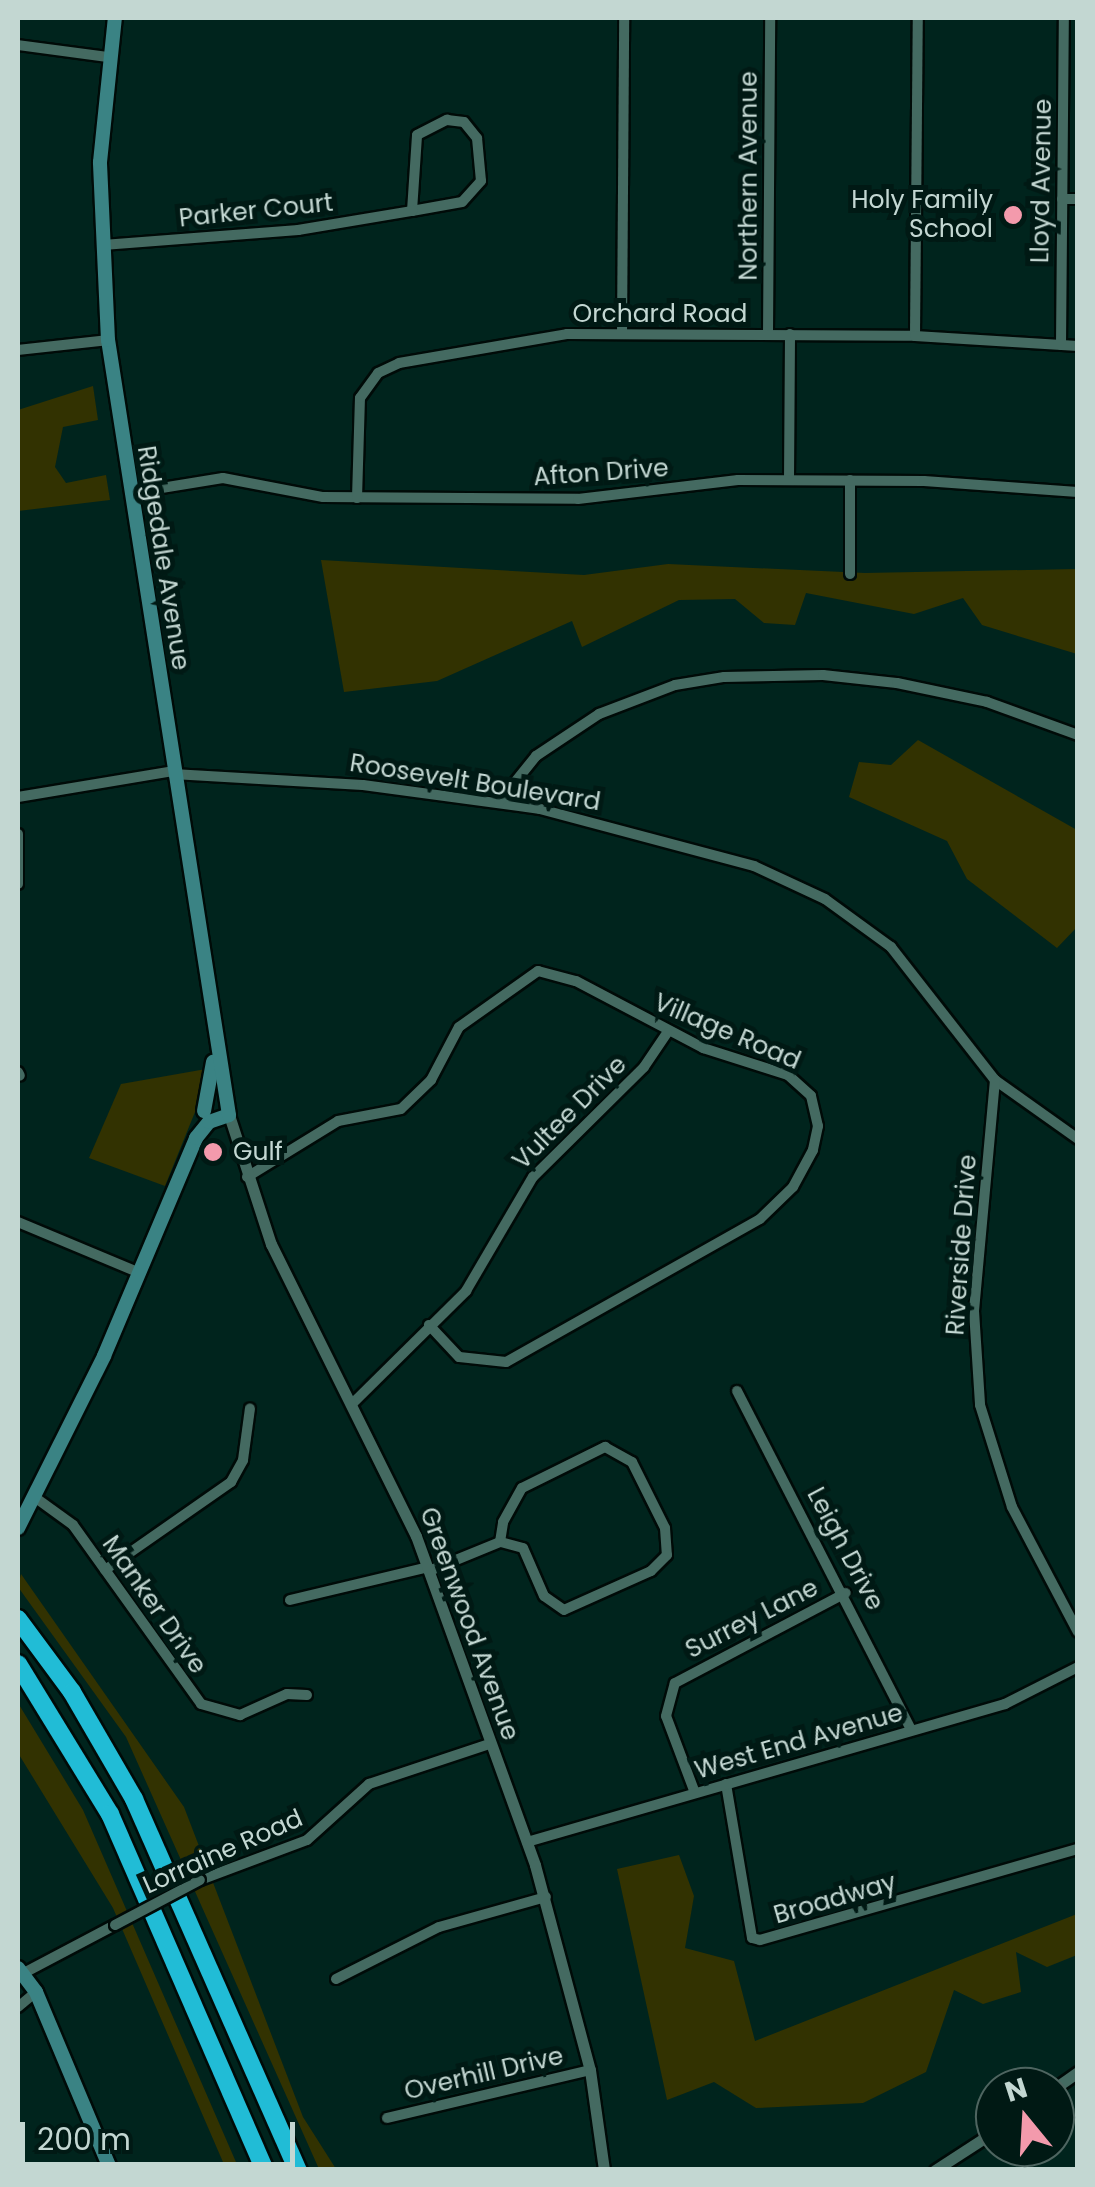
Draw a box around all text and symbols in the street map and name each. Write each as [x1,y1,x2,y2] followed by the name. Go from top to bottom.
[734,71,764,281] street label: Northern Avenue
[1026,99,1058,263] street label: Lloyd Avenue
[851,186,993,245] place label: Holy Family School
[177,188,335,234] street label: Parker Court
[1002,204,1024,226] marker: Holy Family School
[573,299,747,329] street label: Orchard Road
[130,444,196,672] street label: Ridgedale Avenue
[532,453,670,493] street label: Afton Drive
[348,748,602,818] street label: Roosevelt Boulevard
[649,988,805,1076] street label: Village Road
[507,1050,633,1176] street label: Vultee Drive
[233,1137,283,1167] place label: Gulf
[202,1141,224,1163] marker: Gulf
[941,1154,983,1336] street label: Riverside Drive
[800,1482,890,1616] street label: Leigh Drive
[413,1503,525,1745] street label: Greenwood Avenue
[95,1530,213,1680] street label: Manker Drive
[681,1573,823,1665] street label: Surrey Lane
[692,1698,906,1786] street label: West End Avenue
[138,1803,308,1901] street label: Lorraine Road
[770,1867,900,1931] street label: Broadway
[402,2041,566,2107] street label: Overhill Drive
[975,2067,1075,2167] north arrow
[1000,2068,1032,2112] text: N
[25,2102,300,2164] scale bar
[37,2118,131,2161] text: 200 m

